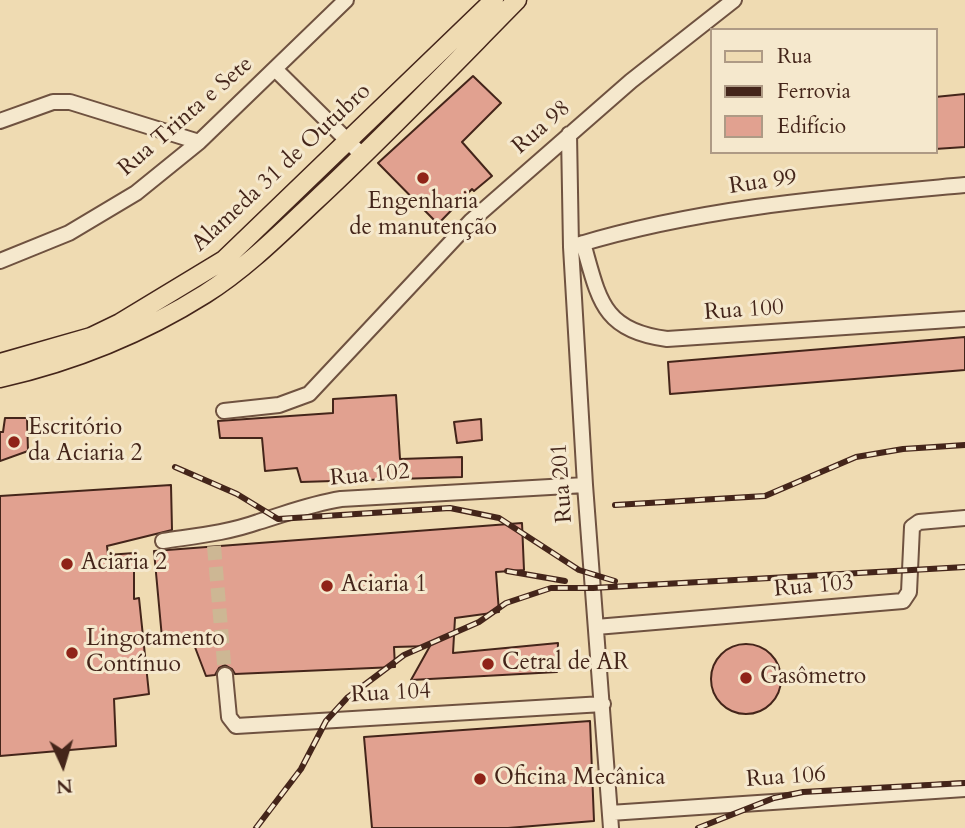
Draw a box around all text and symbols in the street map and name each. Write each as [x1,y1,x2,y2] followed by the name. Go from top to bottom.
[710,28,937,154] legend
[777,42,812,71] text: Rua
[113,51,259,183] street label: Rua Trinta e Sete
[777,77,851,106] text: Ferrovia
[187,78,377,258] street label: Alameda 31 de Outubro
[507,95,577,161] street label: Rua 98
[777,112,846,141] text: Edifício
[727,165,799,201] street label: Rua 99
[415,170,431,186] marker: Engenharia de manutenção
[349,189,497,243] place label: Engenharia de manutenção
[703,294,785,328] street label: Rua 100
[28,415,142,469] place label: Escritório da Aciaria 2
[6,434,22,450] marker: Escritório da Aciaria 2
[546,442,580,524] street label: Rua 201
[329,459,411,493] street label: Rua 102
[81,550,167,578] place label: Aciaria 2
[59,556,75,572] marker: Aciaria 2
[773,570,855,604] street label: Rua 103
[341,572,427,600] place label: Aciaria 1
[319,578,335,594] marker: Aciaria 1
[86,626,225,680] place label: Lingotamento Contínuo
[64,645,80,661] marker: Lingotamento Contínuo
[502,650,629,678] place label: Cetral de AR
[480,656,496,672] marker: Cetral de AR
[760,664,866,692] place label: Gasômetro
[738,670,754,686] marker: Gasômetro
[350,678,432,710] street label: Rua 104
[28,730,98,800] north arrow
[745,761,827,795] street label: Rua 106
[494,765,665,793] place label: Oficina Mecânica
[472,771,488,787] marker: Oficina Mecânica
[55,772,74,799] text: N

